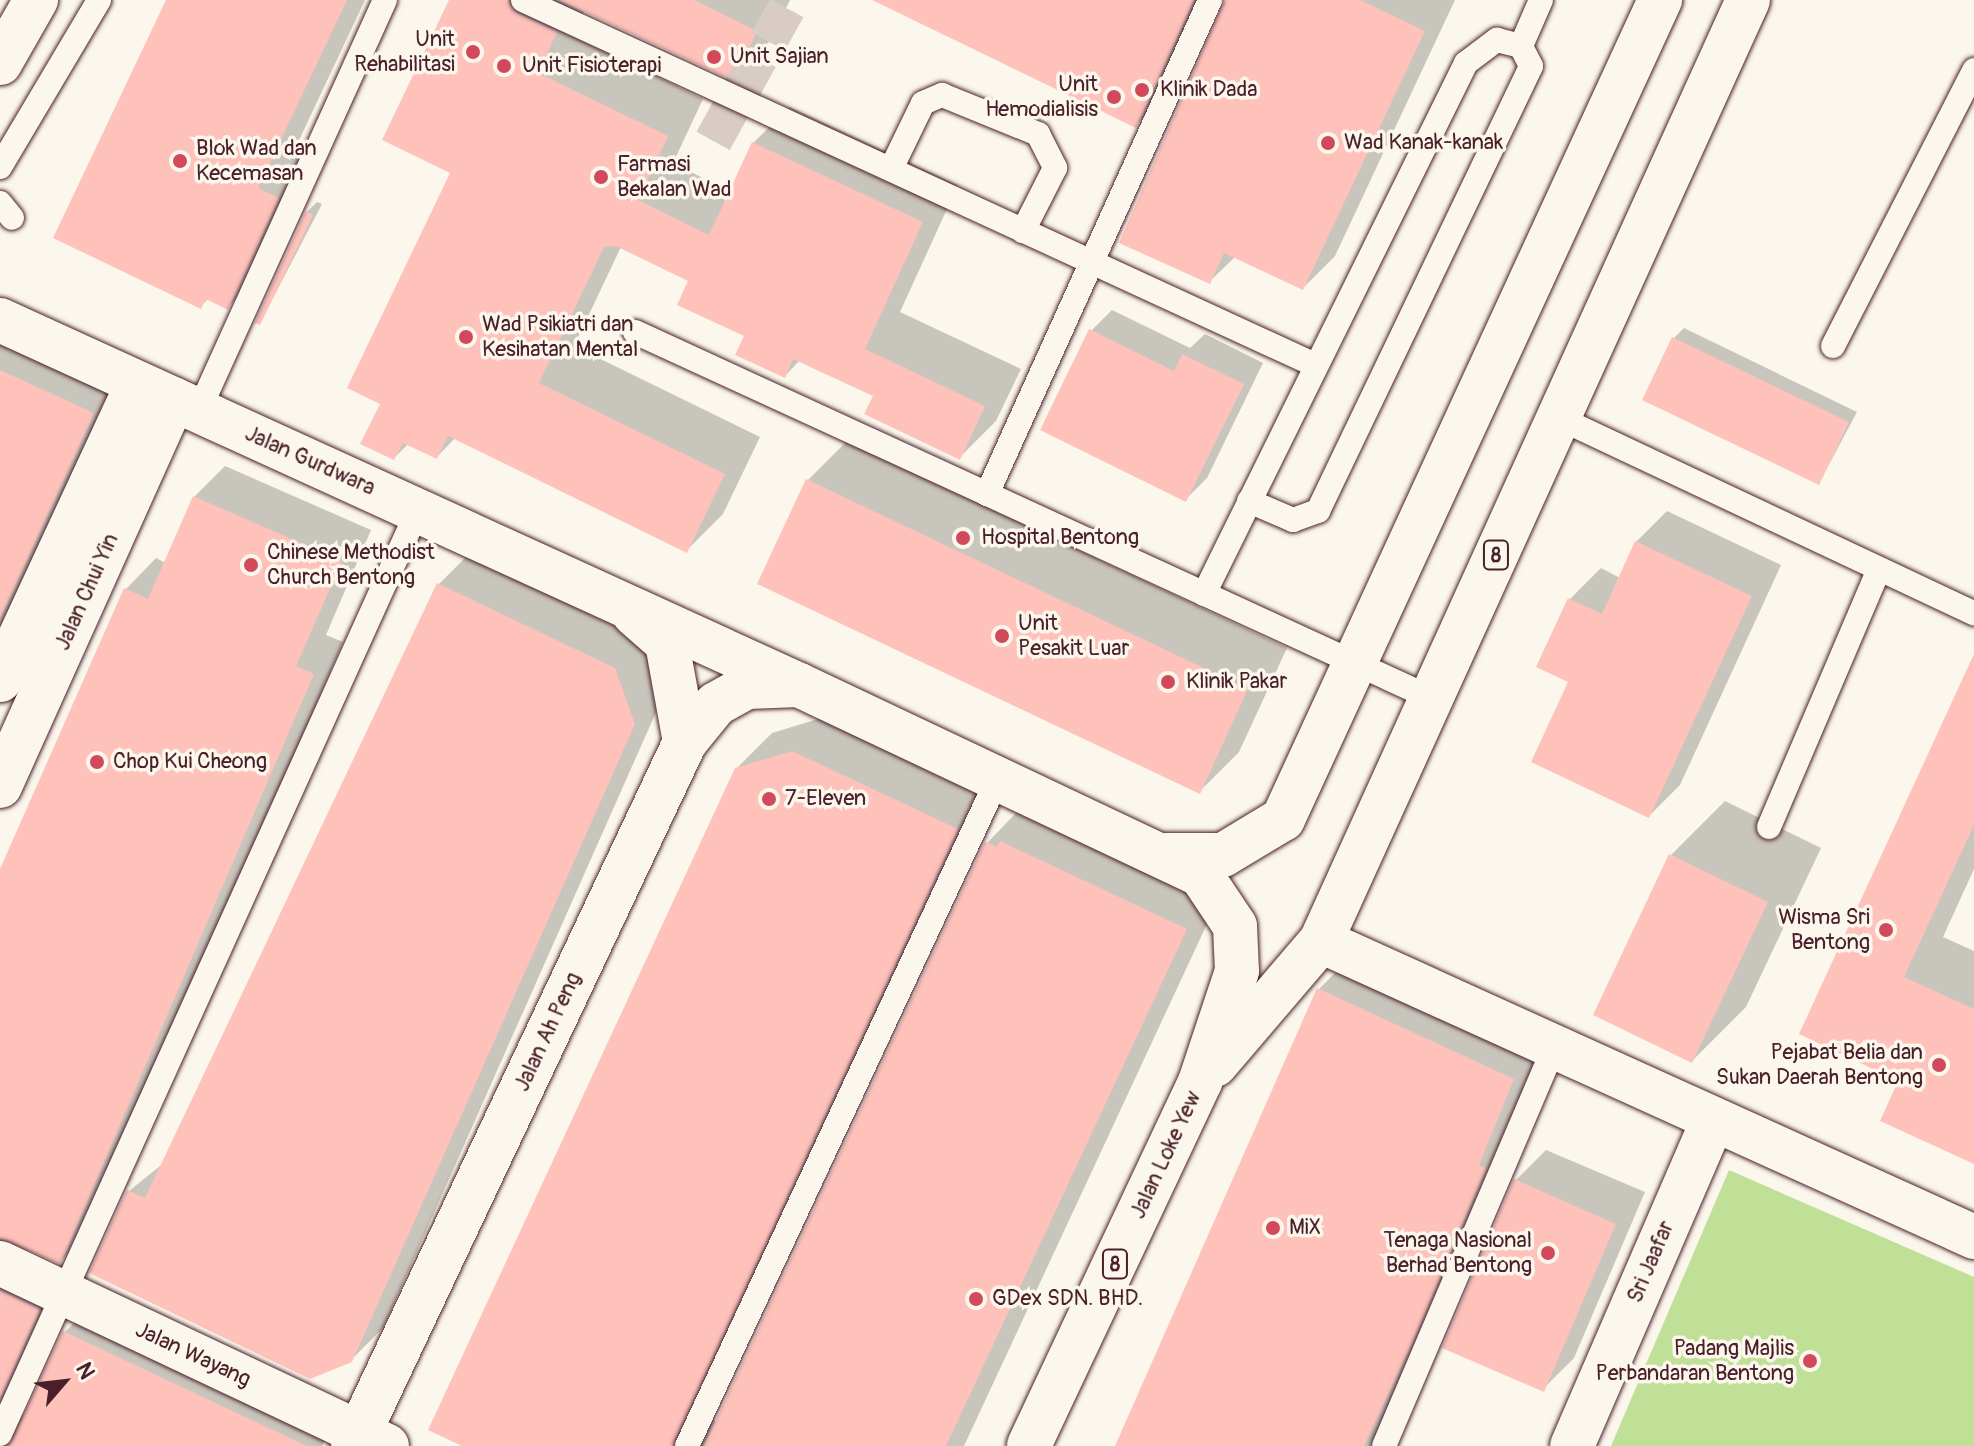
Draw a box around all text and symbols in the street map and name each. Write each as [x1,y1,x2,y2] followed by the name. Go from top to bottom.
[354,26,455,78] place label: Unit Rehabilitasi
[462,41,484,63] marker: Unit Rehabilitasi
[730,44,829,70] place label: Unit Sajian
[705,48,723,66] marker: Unit Sajian
[522,53,661,79] place label: Unit Fisioterapi
[493,55,515,77] marker: Unit Fisioterapi
[985,71,1098,122] place label: Unit Hemodialisis
[1160,77,1258,103] place label: Klinik Dada
[1131,79,1153,101] marker: Klinik Dada
[1105,88,1123,106] marker: Unit Hemodialisis
[1344,130,1503,156] place label: Wad Kanak-kanak
[1319,134,1337,152] marker: Wad Kanak-kanak
[196,135,317,186] place label: Blok Wad dan Kecemasan
[617,151,732,202] place label: Farmasi Bekalan Wad
[171,152,189,170] marker: Blok Wad dan Kecemasan
[592,168,610,186] marker: Farmasi Bekalan Wad
[482,311,638,362] place label: Wad Psikiatri dan Kesihatan Mental
[457,328,475,346] marker: Wad Psikiatri dan Kesihatan Mental
[241,421,379,501] street label: Jalan Gurdwara
[981,525,1139,551] place label: Hospital Bentong
[952,527,974,549] marker: Hospital Bentong
[50,530,124,654] street label: Jalan Chui Yin
[267,539,435,590] place label: Chinese Methodist Church Bentong
[1482,539,1510,571] road number: 8
[242,556,260,574] marker: Chinese Methodist Church Bentong
[1018,610,1129,662] place label: Unit Pesakit Luar
[993,627,1011,645] marker: Unit Pesakit Luar
[1186,669,1287,695] place label: Klinik Pakar
[1157,671,1179,693] marker: Klinik Pakar
[113,749,267,775] place label: Chop Kui Cheong
[88,753,106,771] marker: Chop Kui Cheong
[785,786,866,812] place label: 7-Eleven
[760,790,778,808] marker: 7-Eleven
[1778,904,1870,956] place label: Wisma Sri Bentong
[1877,921,1895,939] marker: Wisma Sri Bentong
[509,968,587,1096] street label: Jalan Ah Peng
[1716,1039,1923,1090] place label: Pejabat Belia dan Sukan Daerah Bentong
[1930,1056,1948,1074] marker: Pejabat Belia dan Sukan Daerah Bentong
[1125,1087,1207,1223] street label: Jalan Loke Yew
[1289,1215,1321,1241] place label: MiX
[1622,1217,1680,1307] street label: Sri Jaafar
[1264,1219,1282,1237] marker: MiX
[1384,1227,1532,1278] place label: Tenaga Nasional Berhad Bentong
[1539,1244,1557,1262] marker: Tenaga Nasional Berhad Bentong
[1101,1248,1129,1280] road number: 8
[992,1286,1143,1312] place label: GDex SDN. BHD.
[967,1290,985,1308] marker: GDex SDN. BHD.
[131,1317,255,1393] street label: Jalan Wayang
[1596,1335,1794,1386] place label: Padang Majlis Perbandaran Bentong
[24,1342,104,1422] north arrow
[1801,1352,1819,1370] marker: Padang Majlis Perbandaran Bentong
[69,1358,101,1384] text: N

